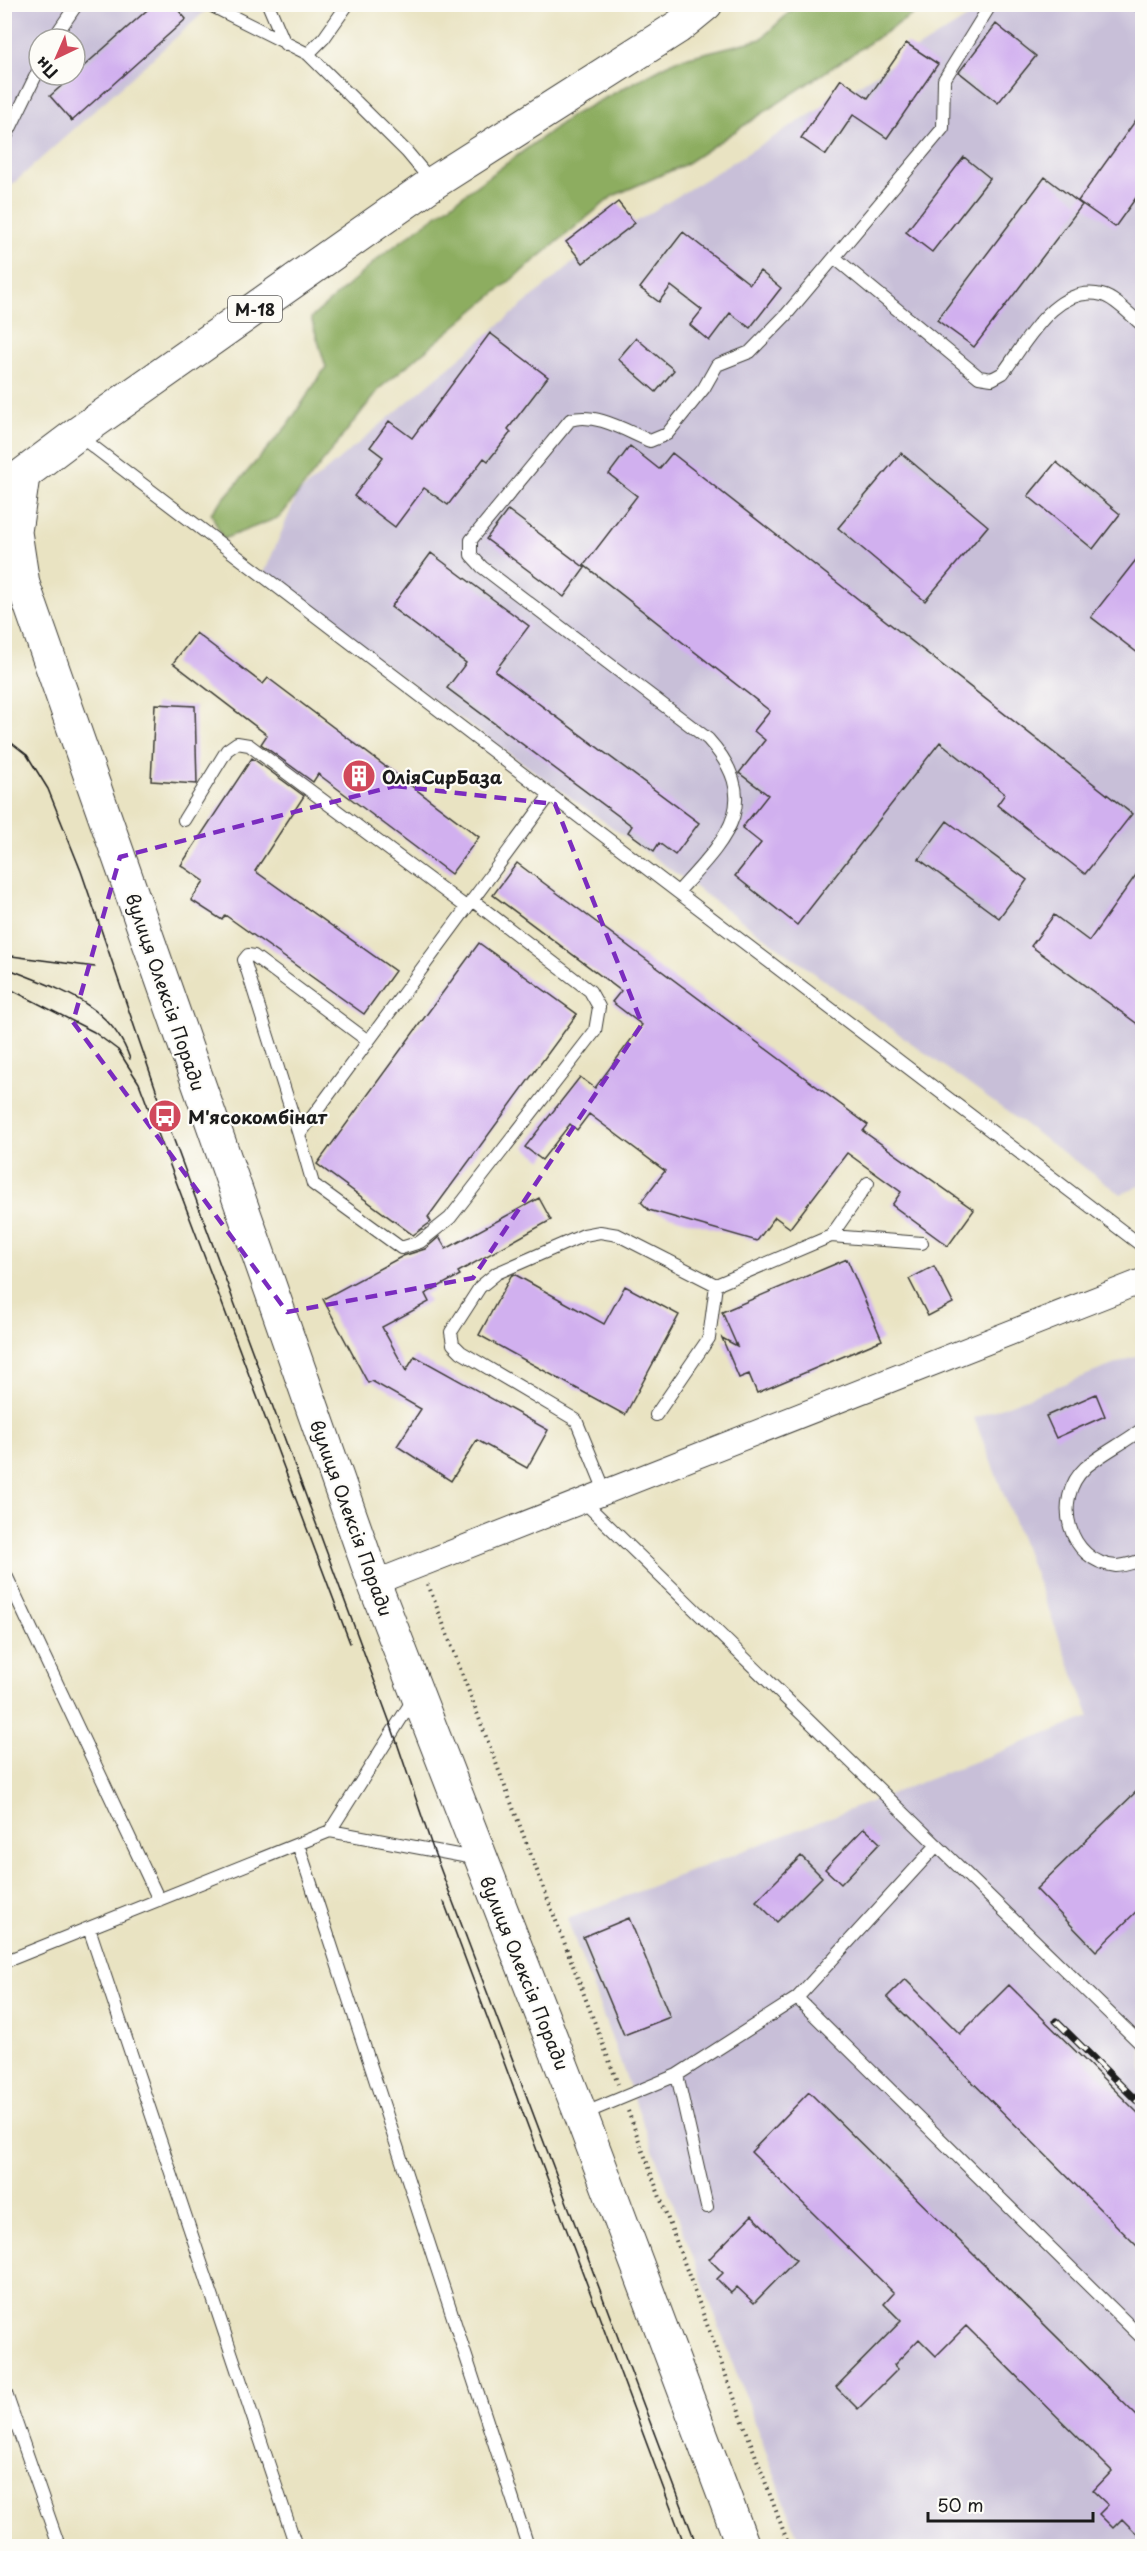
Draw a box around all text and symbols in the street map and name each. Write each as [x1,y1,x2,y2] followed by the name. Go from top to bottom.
[27,27,87,87] north arrow
[29,52,63,85] text: Пн
[228,296,282,322] road number: М-18
[341,758,377,794] building icon: ОліяСирБаза
[382,763,503,790] place label: ОліяСирБаза
[119,889,213,1095] street label: вулиця Олексія Поради
[147,1098,183,1134] bus stop icon: М'ясокомбінат
[188,1103,328,1130] place label: М'ясокомбінат
[304,1416,400,1620] street label: вулиця Олексія Поради
[474,1872,576,2074] street label: вулиця Олексія Поради
[928,2485,1093,2523] scale bar
[937,2491,984,2518] text: 50 m

